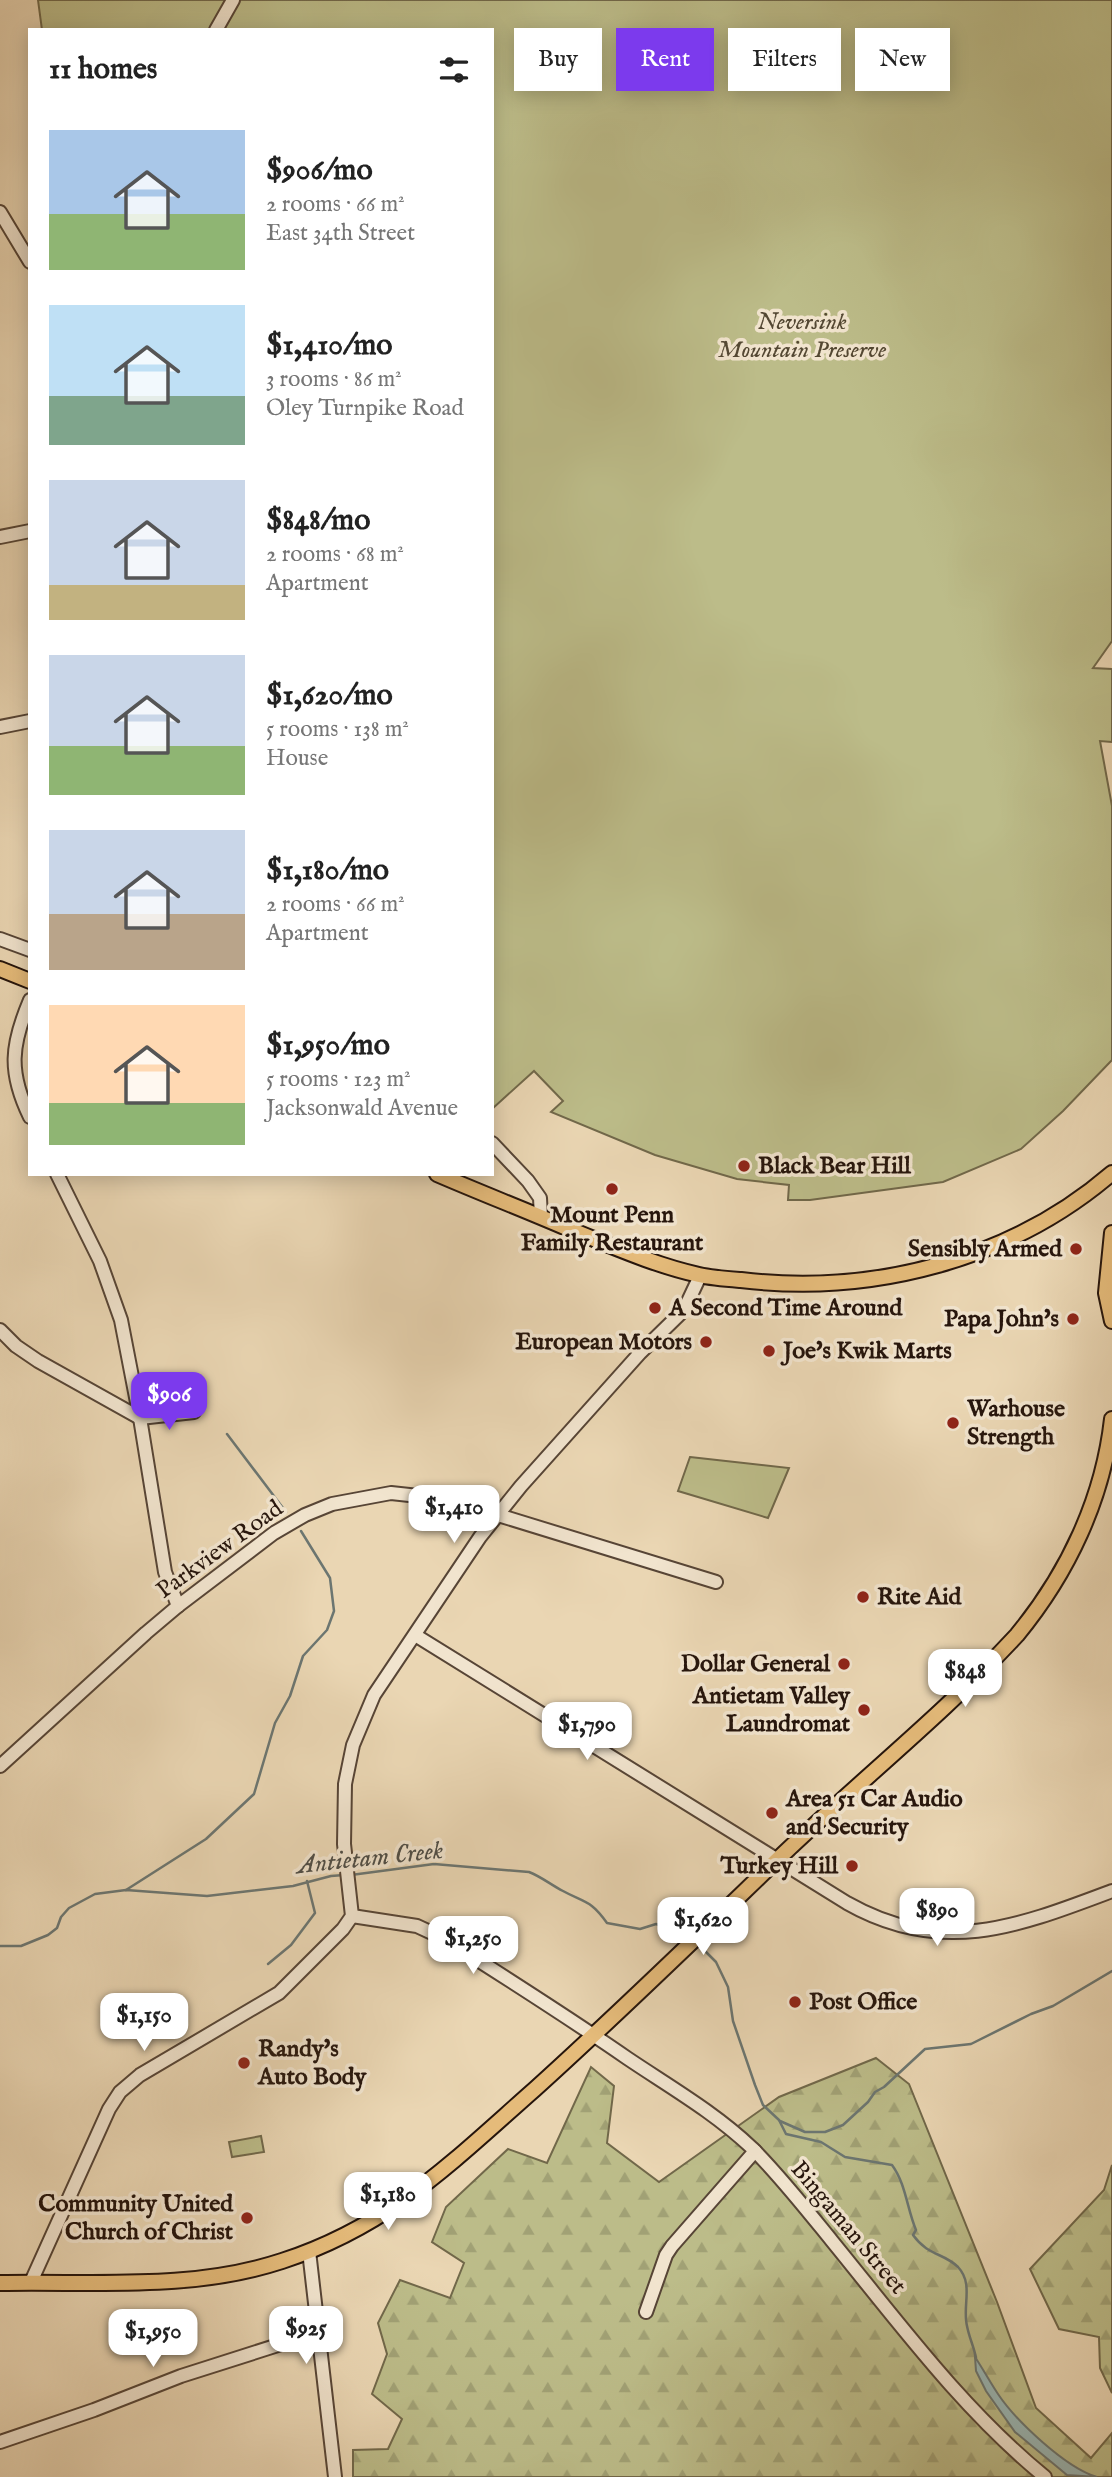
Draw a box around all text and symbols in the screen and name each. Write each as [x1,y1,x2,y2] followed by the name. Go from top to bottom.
[514,28,602,91] chip: Buy
[616,28,714,91] chip: Rent
[728,28,841,91] chip: Filters
[855,28,950,91] chip: New
[49,51,157,89] text: 11 homes
[435,51,473,89] icon: filters
[266,152,373,190] text: $906/mo
[105,158,189,242] icon: home
[266,190,405,219] text: 2 rooms · 66 m²
[266,219,415,248] text: East 34th Street
[718,307,886,366] park label: Neversink Mountain Preserve
[266,327,392,365] text: $1,410/mo
[105,333,189,417] icon: home
[266,365,402,394] text: 3 rooms · 86 m²
[266,394,464,423] text: Oley Turnpike Road
[266,502,370,540] text: $848/mo
[105,508,189,592] icon: home
[266,540,404,569] text: 2 rooms · 68 m²
[266,569,369,598] text: Apartment
[266,677,393,715] text: $1,620/mo
[105,683,189,767] icon: home
[266,715,409,744] text: 5 rooms · 138 m²
[266,744,328,773] text: House
[266,852,389,890] text: $1,180/mo
[105,858,189,942] icon: home
[266,890,405,919] text: 2 rooms · 66 m²
[266,919,369,948] text: Apartment
[266,1027,390,1065] text: $1,950/mo
[105,1033,189,1117] icon: home
[266,1065,411,1094] text: 5 rooms · 123 m²
[266,1094,458,1123] text: Jacksonwald Avenue
[758,1151,911,1182] place label: Black Bear Hill
[736,1158,752,1174] marker: Black Bear Hill
[604,1181,620,1197] marker: Mount Penn Family Restaurant
[521,1200,704,1259] place label: Mount Penn Family Restaurant
[908,1234,1063,1265] place label: Sensibly Armed
[1068,1241,1084,1257] marker: Sensibly Armed
[668,1293,903,1324] place label: A Second Time Around
[647,1300,663,1316] marker: A Second Time Around
[944,1304,1060,1335] place label: Papa John's
[1065,1311,1081,1327] marker: Papa John's
[515,1327,693,1358] place label: European Motors
[698,1334,714,1350] marker: European Motors
[780,1336,952,1367] place label: Joe's Kwik Marts
[761,1343,777,1359] marker: Joe's Kwik Marts
[128,1372,210,1432] pin: $906
[147,1380,191,1409] text: $906
[966,1394,1065,1453] place label: Warhouse Strength
[945,1415,961,1431] marker: Warhouse Strength
[397,1486,511,1545] pin: $1,410
[424,1493,484,1522] text: $1,410
[151,1494,289,1606] street label: Parkview Road
[877,1582,963,1613] place label: Rite Aid
[855,1589,871,1605] marker: Rite Aid
[681,1649,830,1680] place label: Dollar General
[924,1650,1006,1709] pin: $848
[836,1656,852,1672] marker: Dollar General
[944,1657,986,1686] text: $848
[692,1681,851,1740] place label: Antietam Valley Laundromat
[530,1702,644,1762] pin: $1,790
[856,1702,872,1718] marker: Antietam Valley Laundromat
[558,1710,616,1739] text: $1,790
[785,1784,963,1843] place label: Area 51 Car Audio and Security
[764,1805,780,1821] marker: Area 51 Car Audio and Security
[292,1834,445,1882] water label: Antietam Creek
[720,1851,838,1882] place label: Turkey Hill
[844,1858,860,1874] marker: Turkey Hill
[896,1888,978,1948] pin: $890
[915,1896,959,1925] text: $890
[646,1898,760,1957] pin: $1,620
[673,1905,733,1934] text: $1,620
[416,1916,530,1976] pin: $1,250
[444,1924,502,1953] text: $1,250
[809,1987,917,2018] place label: Post Office
[87,1994,201,2053] pin: $1,150
[787,1994,803,2010] marker: Post Office
[116,2001,172,2030] text: $1,150
[257,2034,368,2093] place label: Randy's Auto Body
[236,2055,252,2071] marker: Randy's Auto Body
[783,2155,913,2301] street label: Bingaman Street
[331,2172,445,2232] pin: $1,180
[360,2180,416,2209] text: $1,180
[38,2189,234,2248] place label: Community United Church of Christ
[239,2210,255,2226] marker: Community United Church of Christ
[265,2306,347,2366] pin: $925
[96,2310,210,2369] pin: $1,950
[285,2314,327,2343] text: $925
[124,2317,182,2346] text: $1,950

